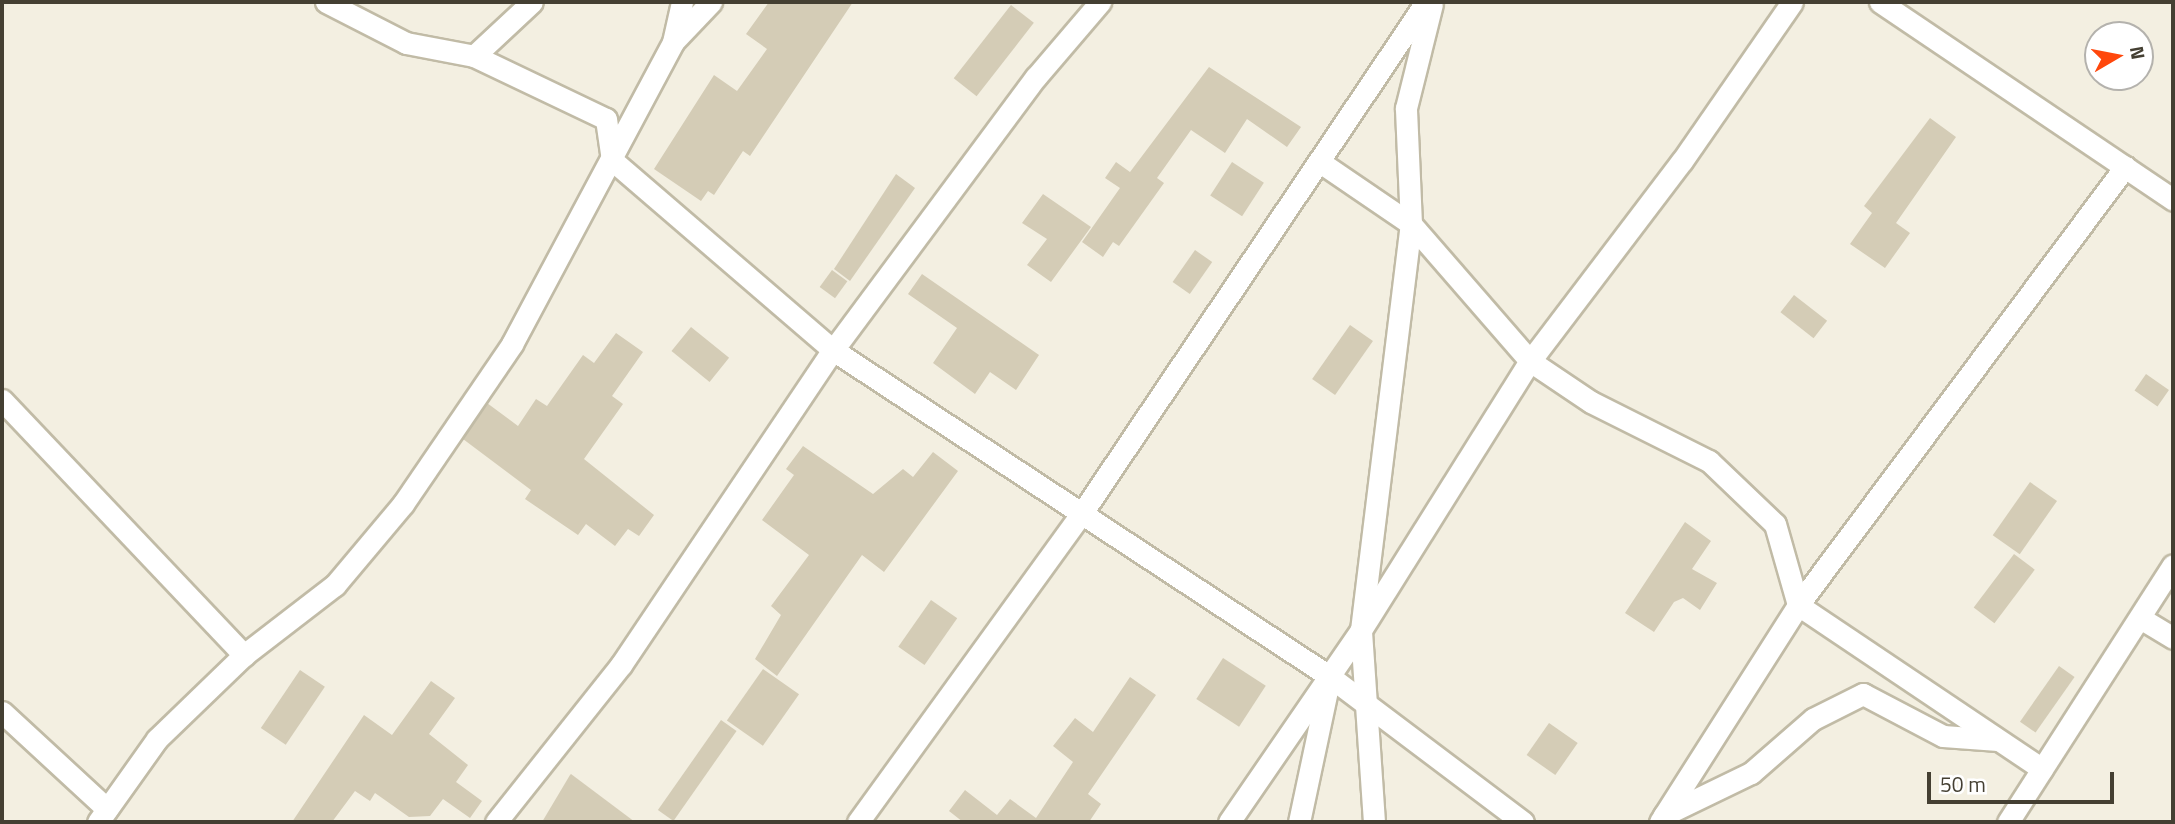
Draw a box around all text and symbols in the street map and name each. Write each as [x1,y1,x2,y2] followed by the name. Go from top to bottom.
[2084,21,2154,91] north arrow
[2123,44,2154,62] text: N
[1930,758,2117,802] scale bar
[1940,768,1986,800] text: 50 m

